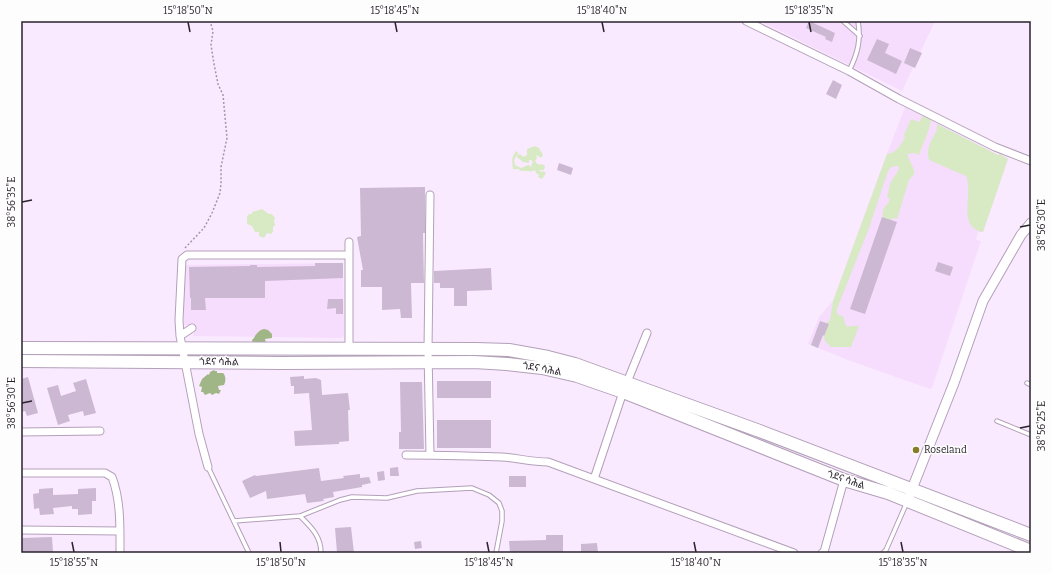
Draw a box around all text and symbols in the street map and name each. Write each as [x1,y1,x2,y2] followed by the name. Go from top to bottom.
[163,5,213,17] text: 15°18'50"N
[371,5,419,17] text: 15°18'45"N
[577,5,627,17] text: 15°18'40"N
[785,5,833,17] text: 15°18'35"N
[6,177,18,227] text: 38°56'35"E
[1036,199,1048,251] text: 38°56'30"E
[199,356,239,368] street label: ጎደና ሳሕል
[522,360,563,378] street label: ጎደና ሳሕል
[6,377,18,429] text: 38°56'30"E
[1036,401,1048,451] text: 38°56'25"E
[924,444,967,456] place label: Roseland
[911,445,921,455] marker: Roseland
[825,468,867,492] street label: ጎደና ሳሕል
[50,557,98,569] text: 15°18'55"N
[256,557,306,569] text: 15°18'50"N
[465,557,513,569] text: 15°18'45"N
[671,557,721,569] text: 15°18'40"N
[879,557,927,569] text: 15°18'35"N

